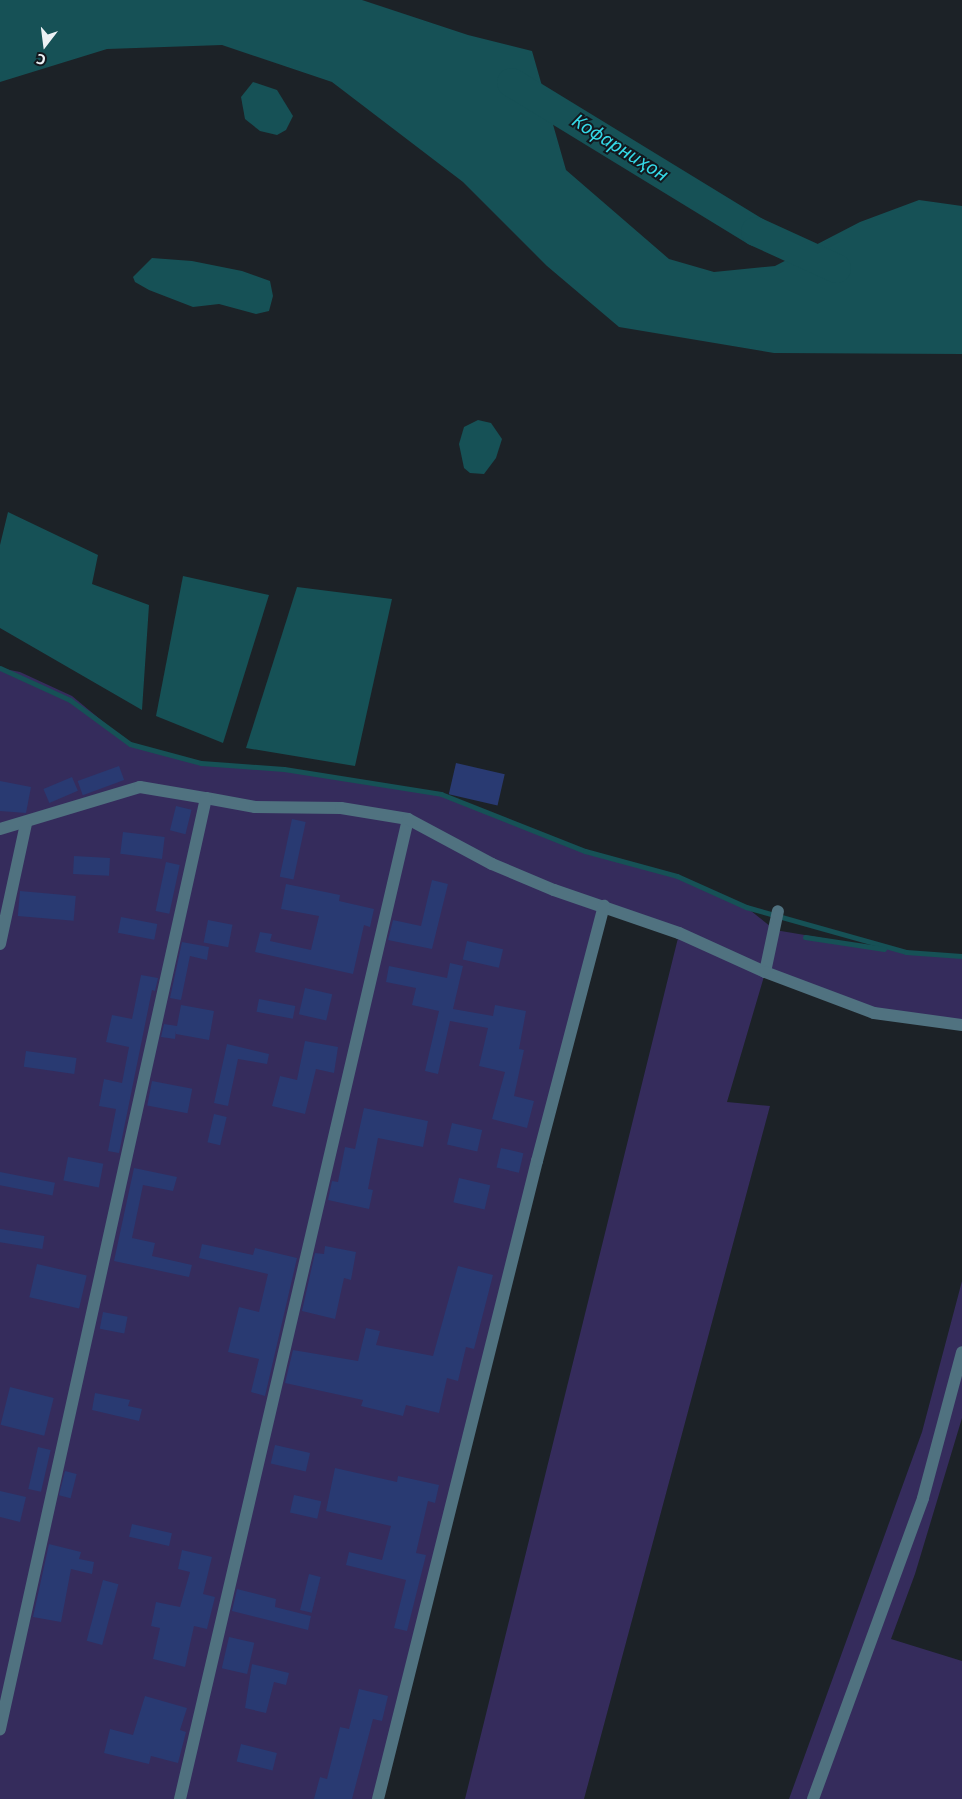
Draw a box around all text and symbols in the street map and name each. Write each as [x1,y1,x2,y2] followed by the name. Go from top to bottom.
[20,20,70,70] north arrow
[34,50,48,70] text: С
[568,110,672,186] water label: Кофарниҳон

